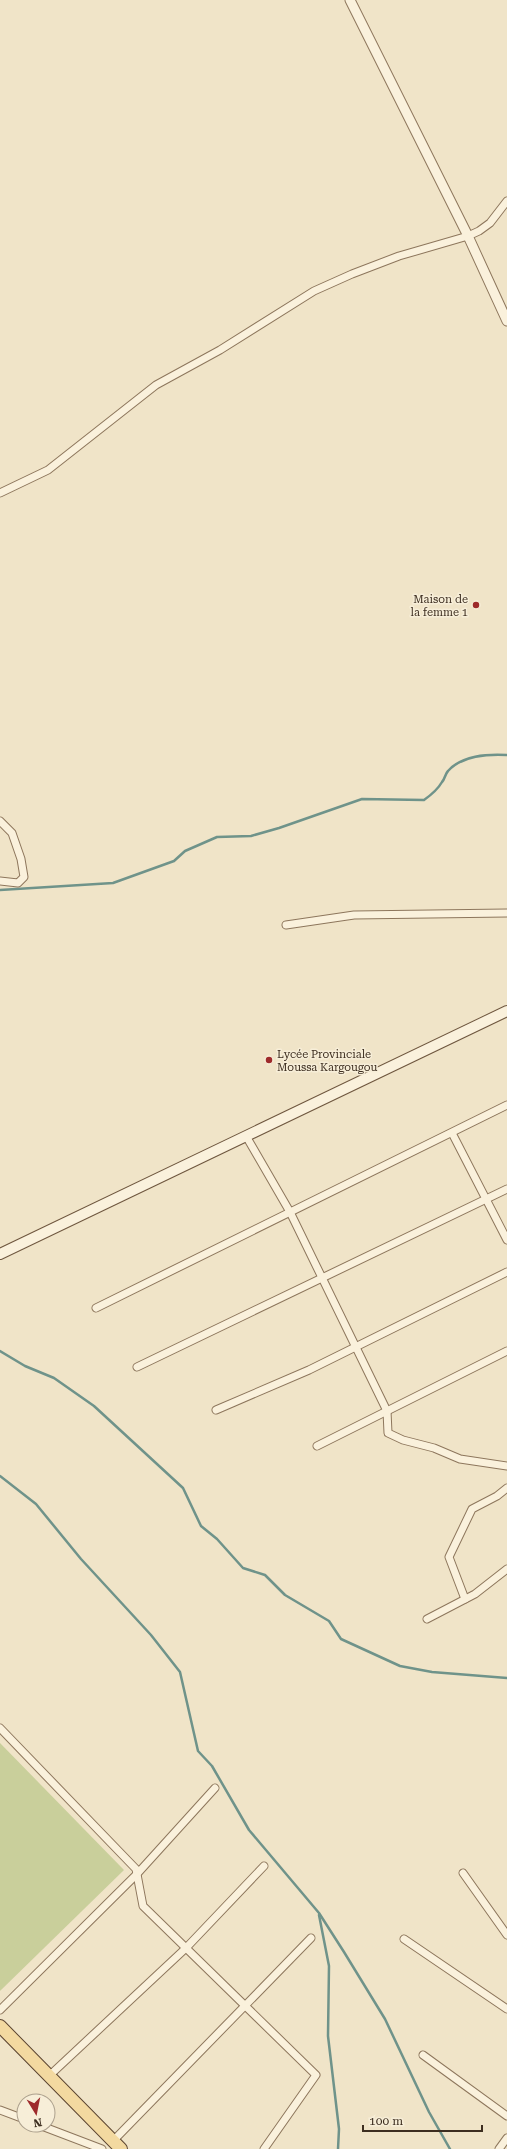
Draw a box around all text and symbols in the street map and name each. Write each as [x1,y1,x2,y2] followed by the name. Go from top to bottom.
[411,593,468,619] place label: Maison de la femme 1
[471,600,481,610] marker: Maison de la femme 1
[277,1048,378,1074] place label: Lycée Provinciale Moussa Kargougou
[264,1055,274,1065] marker: Lycée Provinciale Moussa Kargougou
[16,2093,56,2133] north arrow
[363,2107,482,2133] scale bar
[369,2114,403,2128] text: 100 m
[32,2115,43,2130] text: N

